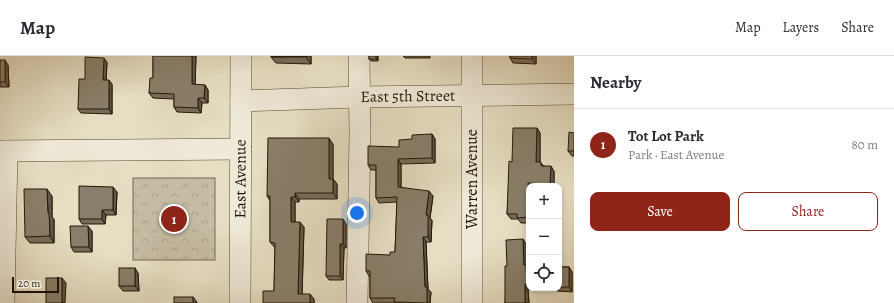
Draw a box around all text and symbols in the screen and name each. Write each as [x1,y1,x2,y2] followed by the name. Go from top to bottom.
[20,15,55,41] text: Map
[735,18,761,37] text: Map
[783,18,819,37] text: Layers
[841,18,874,37] text: Share
[590,71,641,94] text: Nearby
[360,85,455,108] street label: East 5th Street
[628,126,704,146] text: Tot Lot Park
[461,129,483,230] street label: Warren Avenue
[601,136,605,153] text: 1
[851,136,878,153] text: 80 m
[229,139,252,219] street label: East Avenue
[628,146,724,163] text: Park · East Avenue
[526,183,562,291] map controls
[526,183,562,219] button: +
[590,192,730,231] button: Save
[738,192,878,231] button: Share
[347,203,367,223] your location
[161,204,187,234] pin: 1
[526,219,562,255] button: −
[526,255,562,291] button: locate
[12,275,59,294] scale bar
[18,276,40,291] text: 20 m

